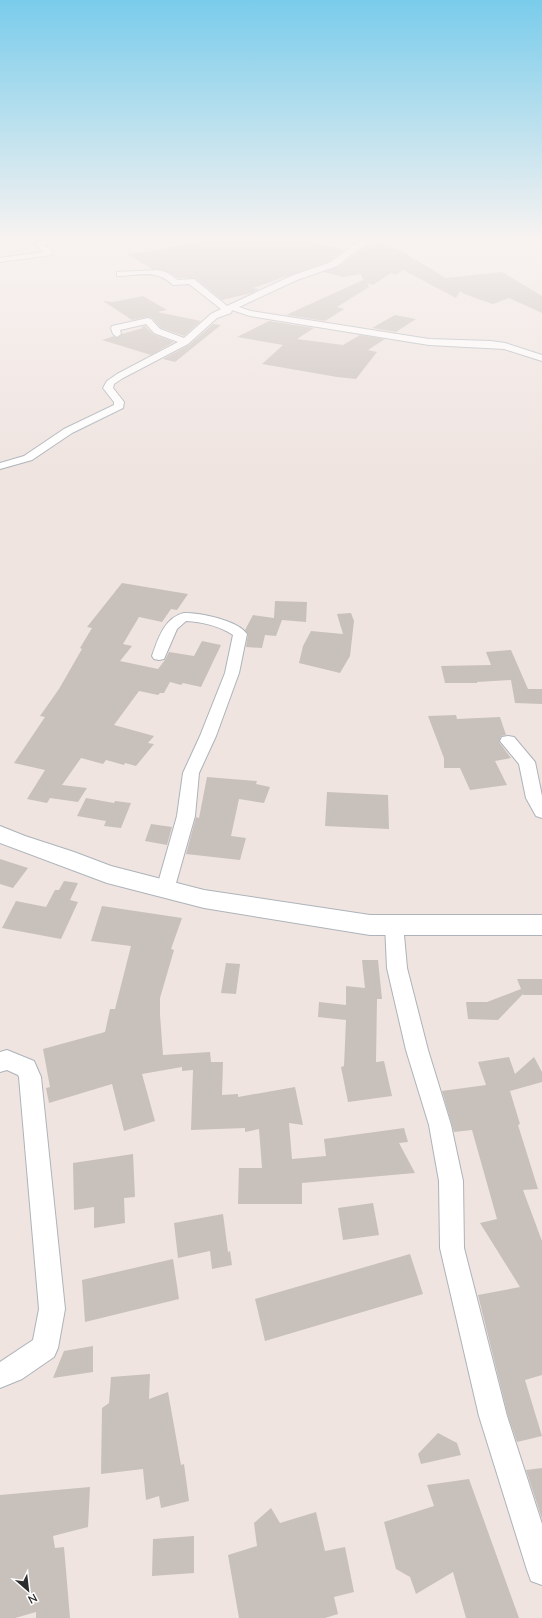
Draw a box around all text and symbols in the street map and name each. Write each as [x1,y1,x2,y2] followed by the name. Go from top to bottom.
[8,1570,48,1610] north arrow
[26,1592,40,1607] text: N

